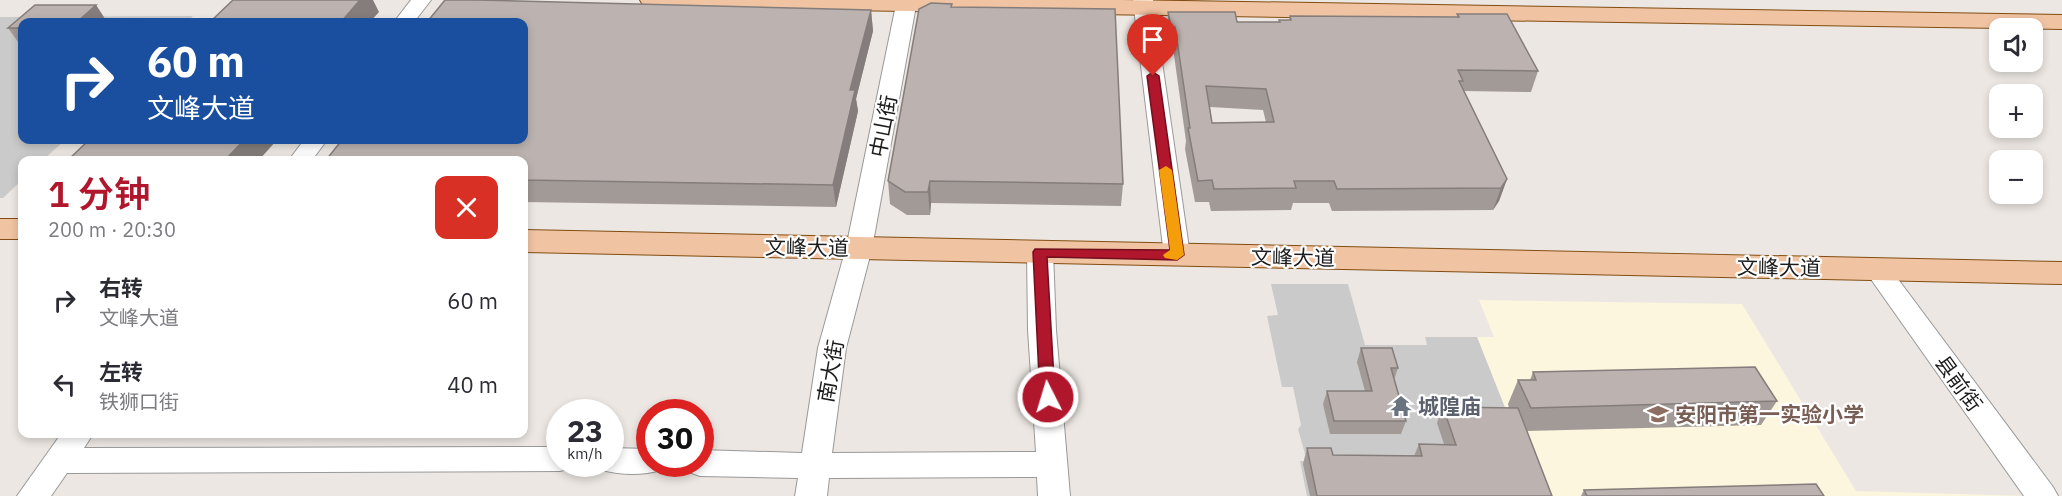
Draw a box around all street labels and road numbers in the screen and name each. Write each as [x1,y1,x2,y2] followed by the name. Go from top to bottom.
[863,92,903,160] street label: 中山街
[765,232,849,262] street label: 文峰大道
[1251,242,1335,272] street label: 文峰大道
[1737,252,1821,282] street label: 文峰大道
[811,338,849,404] street label: 南大街
[1929,349,1989,417] street label: 县前街

